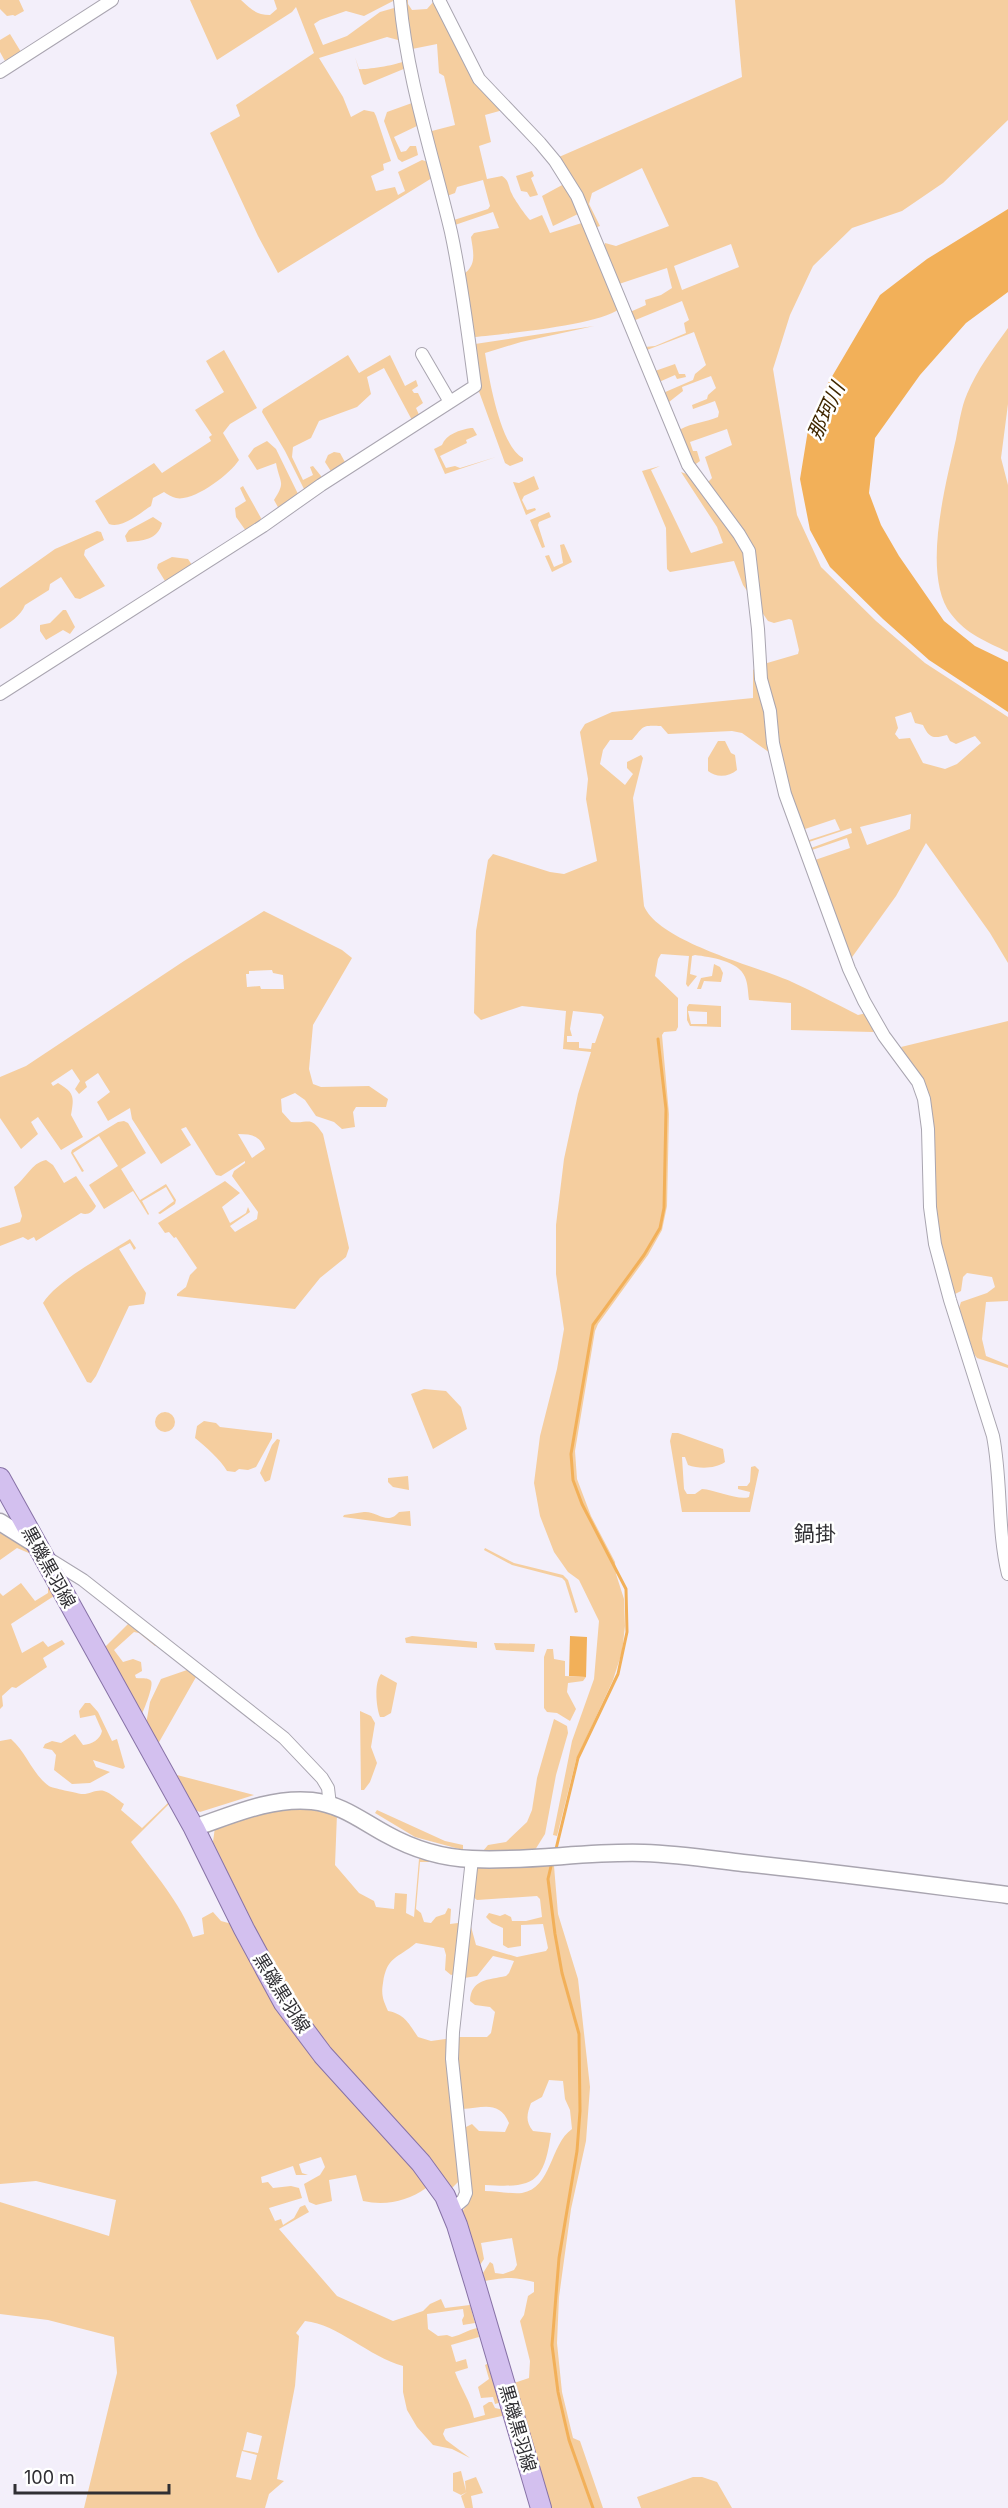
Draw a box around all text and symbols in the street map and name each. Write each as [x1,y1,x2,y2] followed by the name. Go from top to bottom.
[802,377,850,443] water label: 那珂川
[794,1521,836,1546] district label: 鍋掛
[18,1523,80,1611] street label: 黒磯黒羽線
[249,1949,315,2037] street label: 黒磯黒羽線
[496,2382,540,2474] street label: 黒磯黒羽線
[15,2457,170,2495] scale bar
[24,2467,75,2488] text: 100 m

